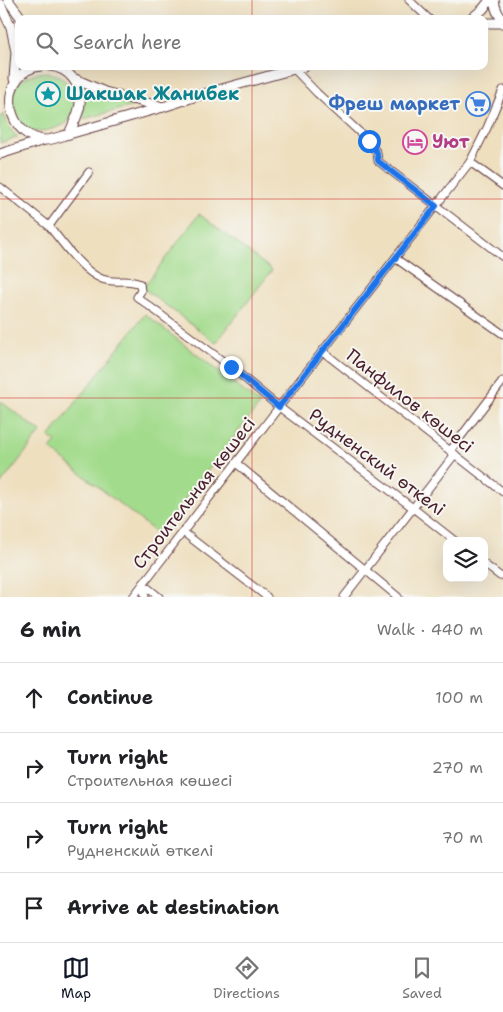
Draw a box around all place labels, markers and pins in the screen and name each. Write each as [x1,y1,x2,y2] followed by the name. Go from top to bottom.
[35,81,61,107] place icon: Шакшак Жанибек
[66,82,239,106] place label: Шакшак Жанибек
[465,91,491,117] supermarket icon: Фреш маркет
[328,92,460,116] place label: Фреш маркет
[402,129,428,155] hotel icon: Уют
[432,130,470,154] place label: Уют

